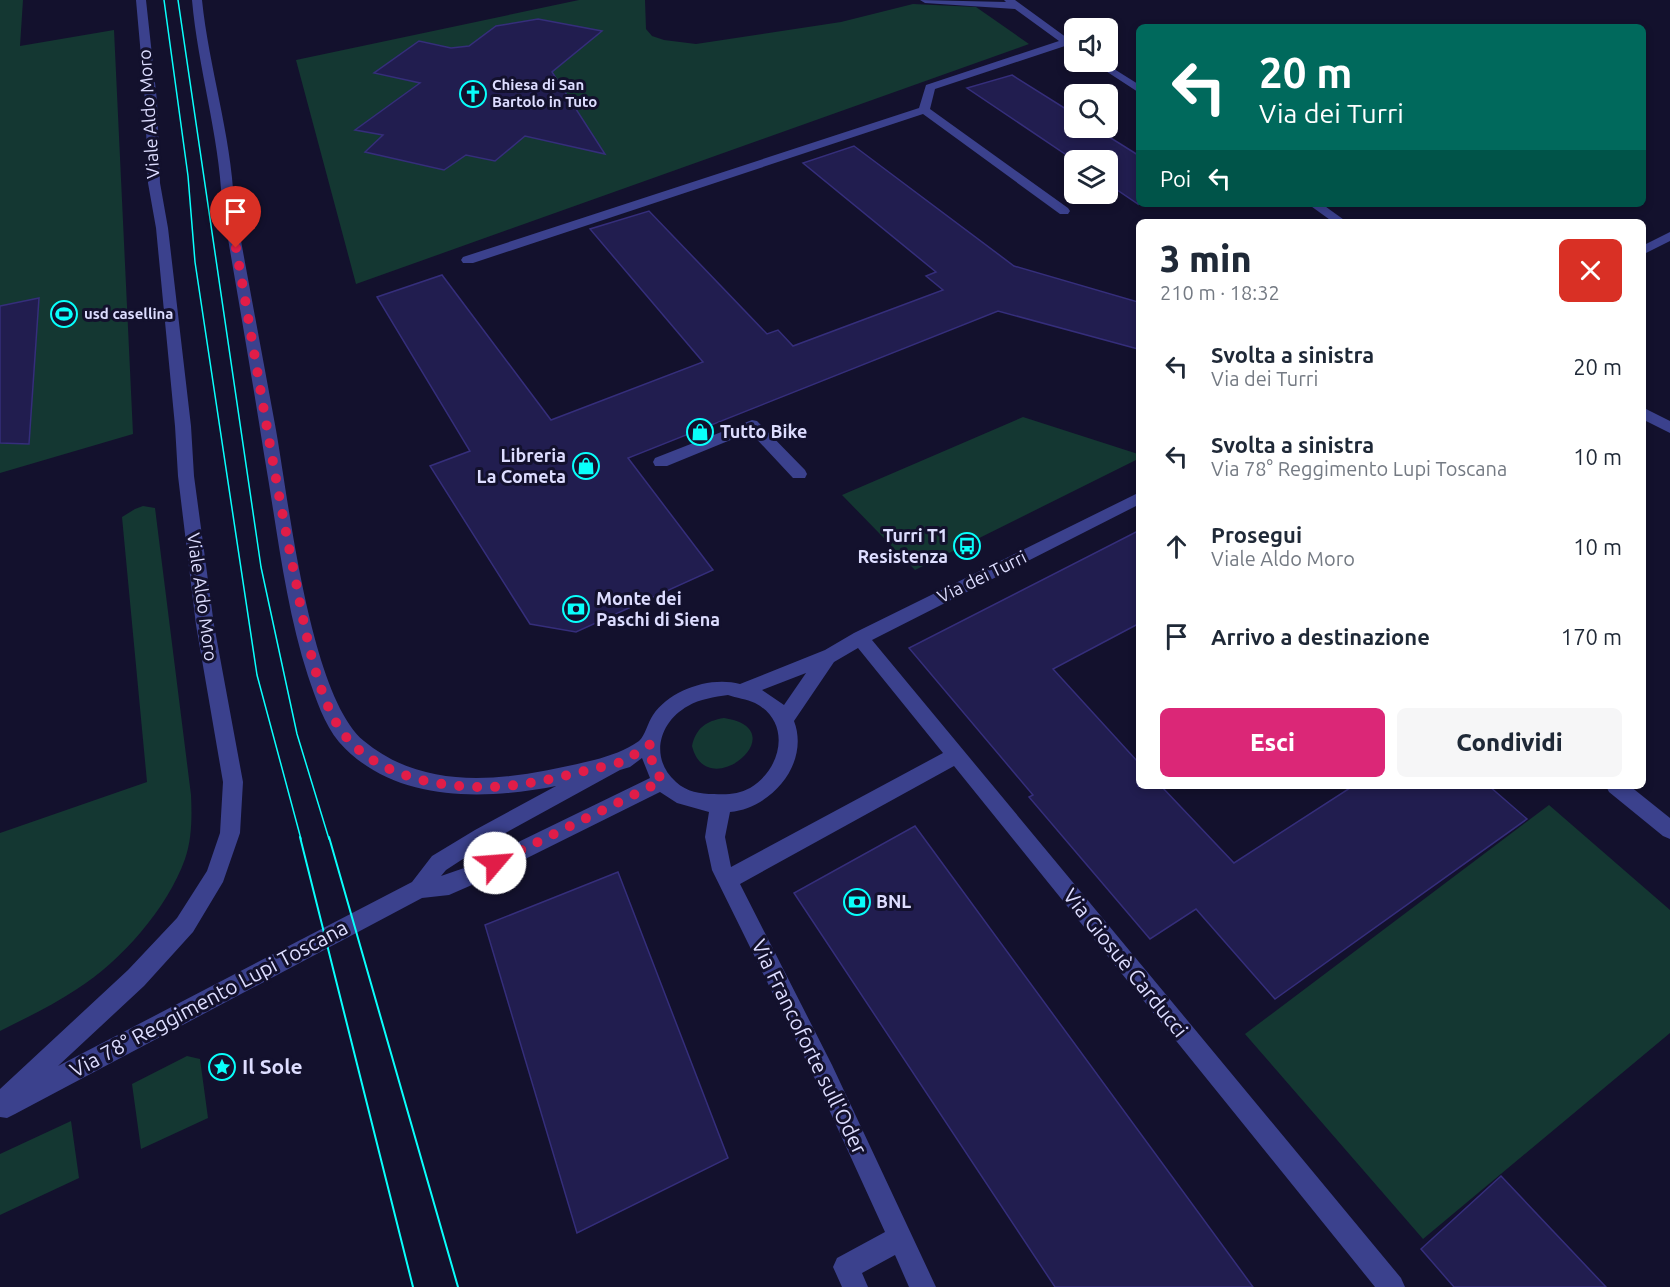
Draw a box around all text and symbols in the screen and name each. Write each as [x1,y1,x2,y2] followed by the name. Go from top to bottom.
[1064,18,1118,204] map controls
[1064,18,1118,72] button: sound
[1160,48,1238,126] icon: left
[134,49,162,179] street label: Viale Aldo Moro
[1259,49,1353,96] text: 20 m
[492,76,597,110] place label: Chiesa di San Bartolo in Tuto
[458,79,488,109] church icon: Chiesa di San Bartolo in Tuto
[1064,84,1118,138] button: search
[1259,98,1404,128] text: Via dei Turri
[1064,150,1118,204] button: layers
[1203,162,1236,195] icon: left
[1160,166,1191,191] text: Poi
[210,186,261,248] pin
[219,195,252,228] icon: arrive
[1160,238,1252,279] text: 3 min
[1559,239,1622,302] button: close
[1160,281,1280,304] text: 210 m · 18:32
[49,299,79,329] sports icon: usd casellina
[84,305,174,322] place label: usd casellina
[1211,342,1374,367] text: Svolta a sinistra
[1160,350,1193,383] icon: left
[1573,354,1622,379] text: 20 m
[1211,367,1318,390] text: Via dei Turri
[685,417,715,447] shop icon: Tutto Bike
[720,421,807,441] place label: Tutto Bike
[1211,432,1374,457] text: Svolta a sinistra
[1160,440,1193,473] icon: left
[1573,444,1622,469] text: 10 m
[477,445,566,486] place label: Libreria La Cometa
[571,451,601,481] shop icon: Libreria La Cometa
[1211,457,1507,480] text: Via 78° Reggimento Lupi Toscana
[1211,522,1302,547] text: Prosegui
[857,525,948,566] place label: Turri T1 Resistenza
[1160,530,1193,563] icon: ahead
[184,531,222,662] street label: Viale Aldo Moro
[952,531,982,561] bus stop icon: Turri T1 Resistenza
[1573,534,1622,559] text: 10 m
[934,546,1029,606] street label: Via dei Turri
[1211,547,1355,570] text: Viale Aldo Moro
[596,588,720,629] place label: Monte dei Paschi di Siena
[561,594,591,624] bank icon: Monte dei Paschi di Siena
[1160,620,1193,653] icon: arrive
[1211,624,1430,649] text: Arrivo a destinazione
[1561,624,1622,649] text: 170 m
[1160,708,1385,777] button: Esci
[1397,708,1622,777] button: Condividi
[463,831,527,895] position arrow
[1059,883,1193,1041] street label: Via Giosuè Carducci
[842,887,872,917] bank icon: BNL
[876,891,911,911] place label: BNL
[66,914,352,1082] street label: Via 78° Reggimento Lupi Toscana
[747,935,872,1158] street label: Via Francoforte sull'Oder
[207,1052,237,1082] place icon: Il Sole
[242,1054,303,1078] place label: Il Sole

